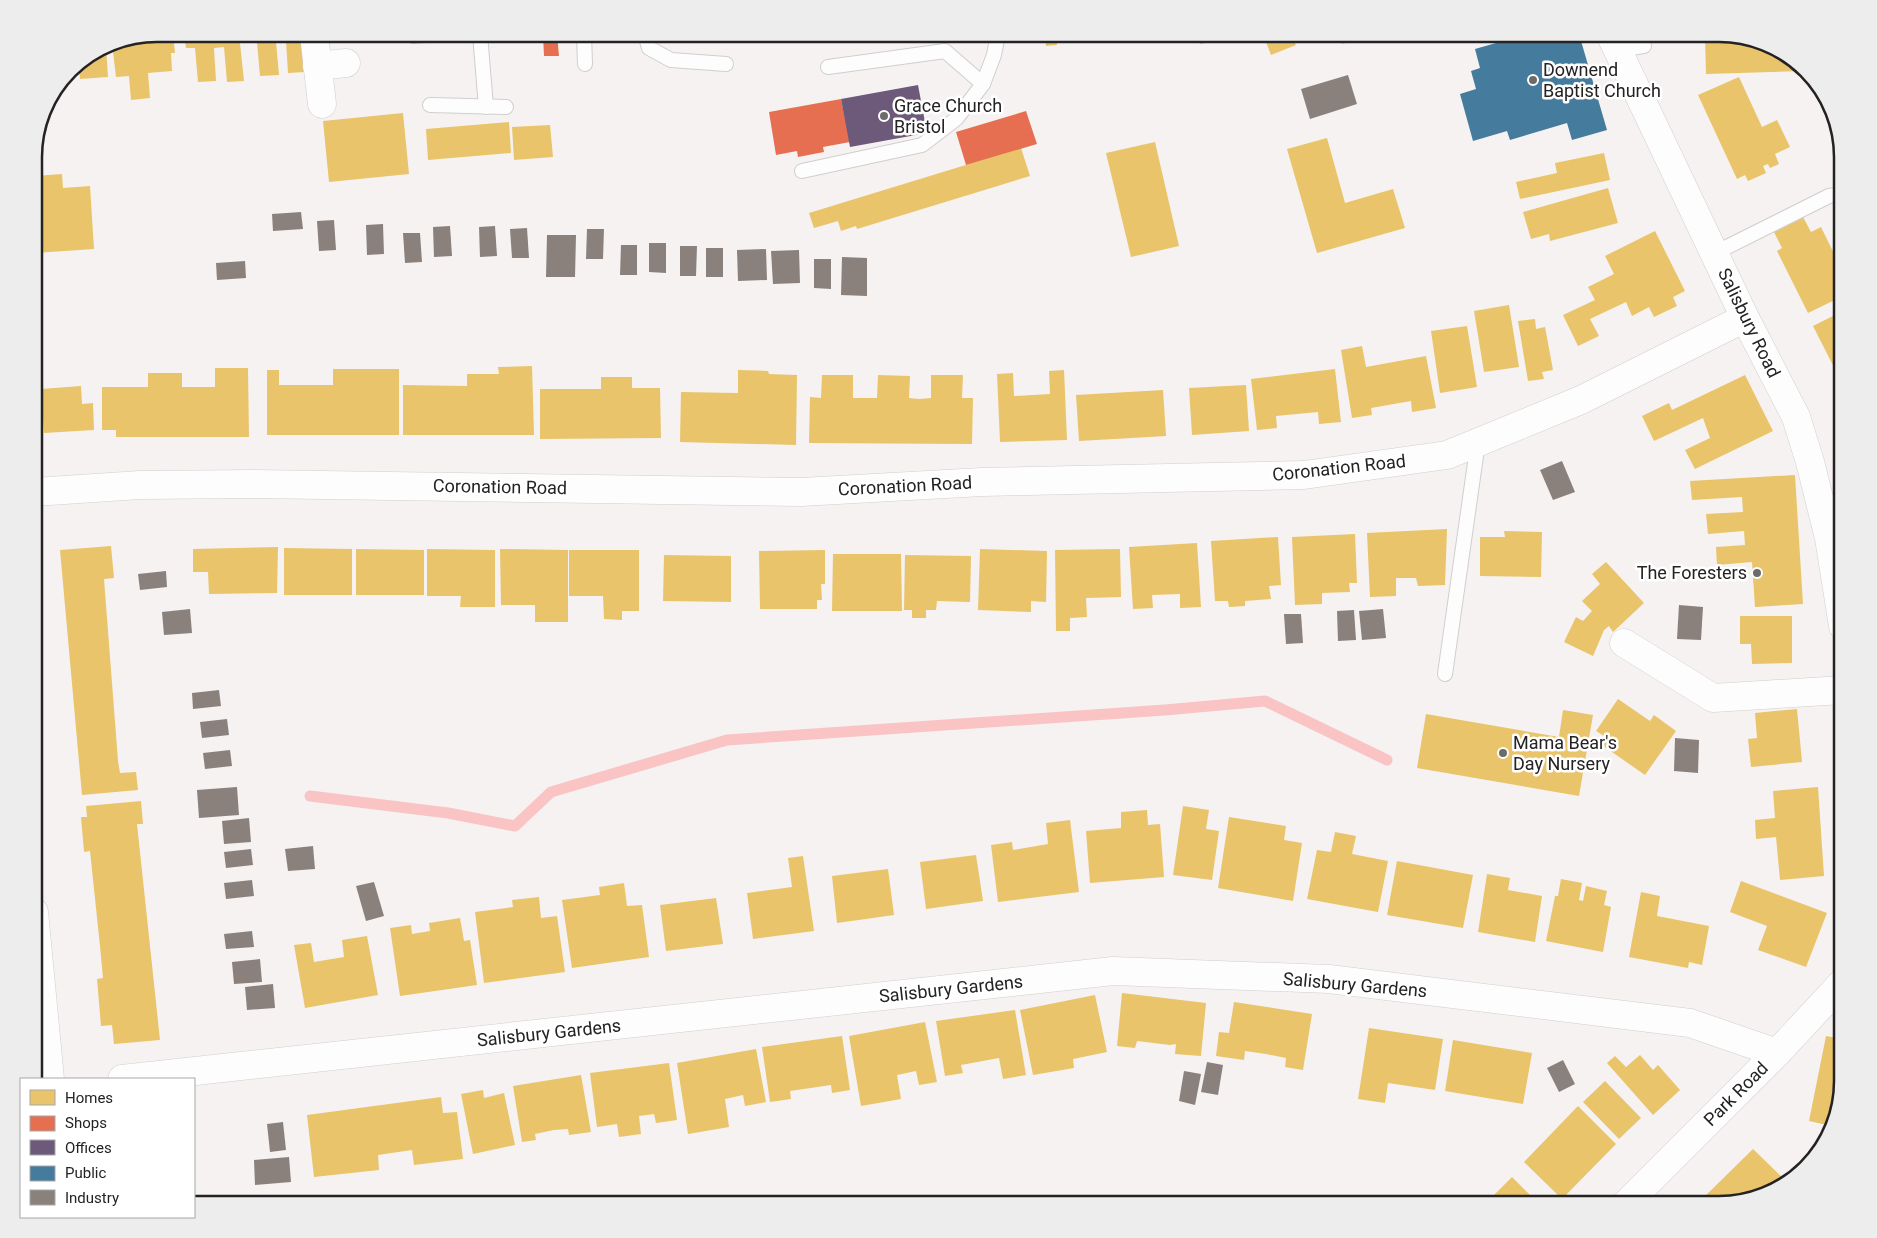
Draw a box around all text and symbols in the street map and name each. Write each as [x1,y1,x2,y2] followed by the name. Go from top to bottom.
[1543,59,1661,101] place label: Downend Baptist Church
[1527,74,1539,86] marker: Downend Baptist Church
[894,95,1002,137] place label: Grace Church Bristol
[878,110,890,122] marker: Grace Church Bristol
[1714,265,1785,381] street label: Salisbury Road
[1271,450,1407,485] street label: Coronation Road
[837,472,973,499] street label: Coronation Road
[433,475,567,498] street label: Coronation Road
[1637,562,1747,583] place label: The Foresters
[1751,567,1763,579] marker: The Foresters
[1513,732,1617,774] place label: Mama Bear's Day Nursery
[1497,747,1509,759] marker: Mama Bear's Day Nursery
[1282,968,1428,1001] street label: Salisbury Gardens
[878,970,1024,1007] street label: Salisbury Gardens
[476,1014,622,1051] street label: Salisbury Gardens
[1699,1057,1772,1130] street label: Park Road
[20,1078,195,1218] legend
[65,1089,113,1107] text: Homes
[65,1114,107,1132] text: Shops
[65,1139,112,1157] text: Offices
[65,1164,106,1182] text: Public
[65,1189,119,1207] text: Industry

